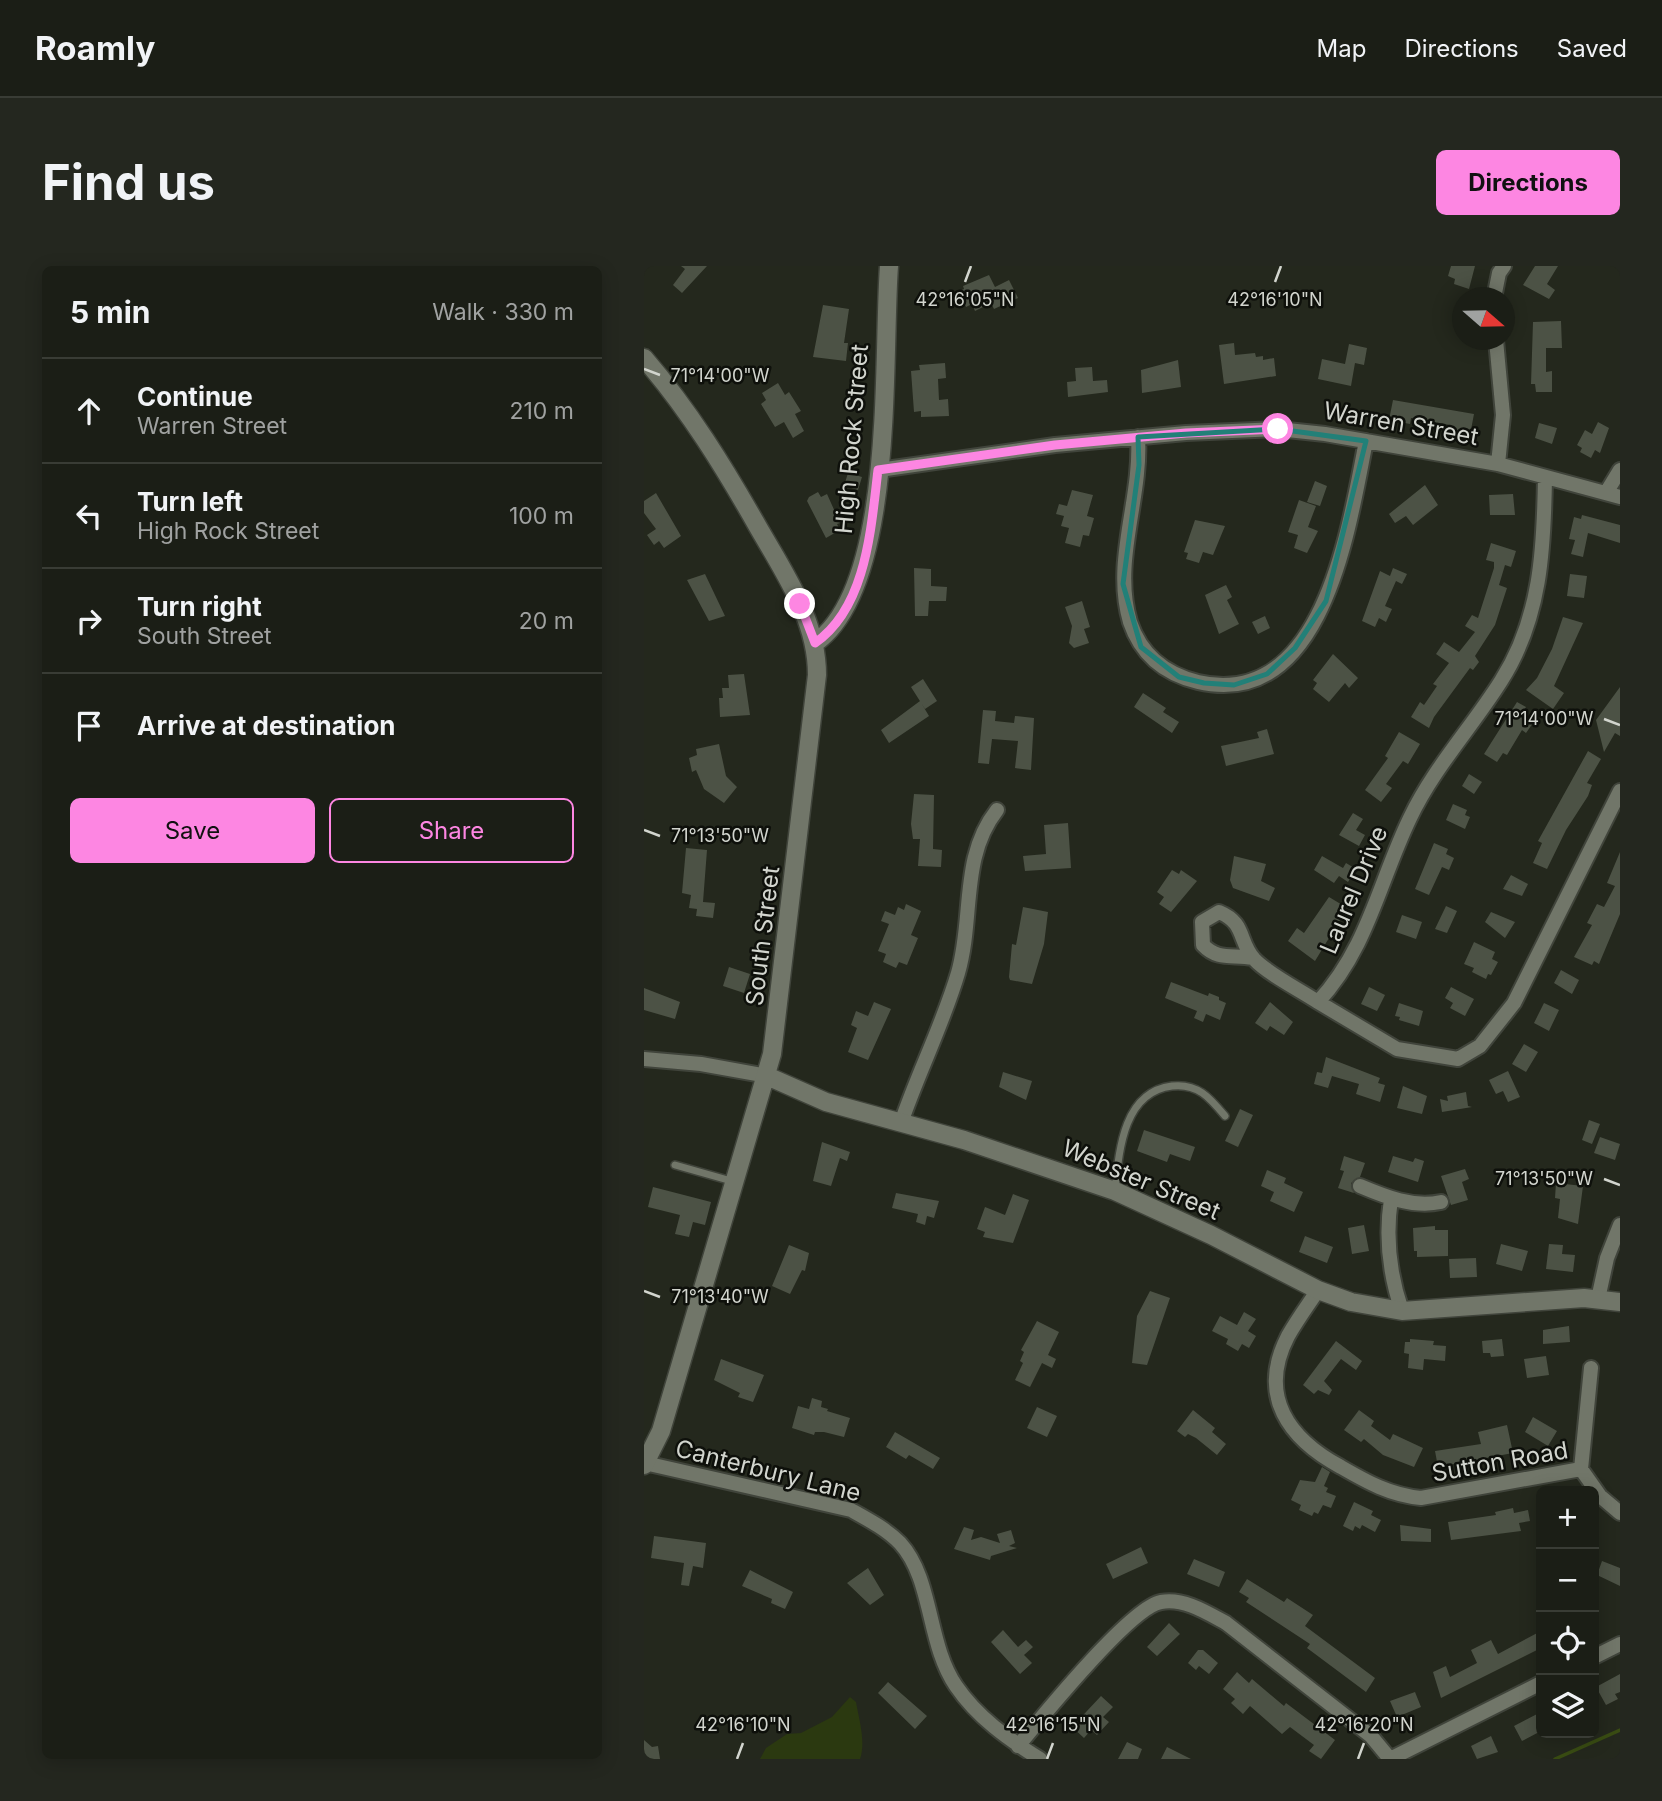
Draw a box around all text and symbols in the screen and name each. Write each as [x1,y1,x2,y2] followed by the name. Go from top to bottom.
[35,28,155,68] text: Roamly
[1317,34,1366,63] text: Map
[1404,34,1519,63] text: Directions
[1557,34,1627,63] text: Saved
[1436,150,1620,215] button: Directions
[42,153,215,212] text: Find us
[1452,287,1515,350] north arrow
[916,289,1014,310] text: 42°16'05"N
[1227,289,1323,310] text: 42°16'10"N
[70,294,150,330] text: 5 min
[432,298,574,326] text: Walk · 330 m
[829,343,874,535] street label: High Rock Street
[671,365,770,386] text: 71°14'00"W
[137,381,253,412] text: Continue
[70,392,108,430] icon: ahead
[1321,396,1481,451] street label: Warren Street
[509,397,574,425] text: 210 m
[137,412,287,440] text: Warren Street
[1262,413,1293,444] route start
[137,486,243,517] text: Turn left
[70,497,108,535] icon: left
[509,502,574,530] text: 100 m
[137,517,319,545] text: High Rock Street
[784,588,815,619] route end
[137,591,262,622] text: Turn right
[70,602,108,640] icon: right
[519,607,574,635] text: 20 m
[137,622,272,650] text: South Street
[70,707,108,745] icon: arrive
[1495,708,1594,729] text: 71°14'00"W
[137,710,396,741] text: Arrive at destination
[70,798,315,863] button: Save
[329,798,574,863] button: Share
[1314,822,1393,958] street label: Laurel Drive
[671,825,769,846] text: 71°13'50"W
[740,864,785,1007] street label: South Street
[1058,1133,1225,1226] street label: Webster Street
[1495,1168,1593,1189] text: 71°13'50"W
[671,1286,769,1307] text: 71°13'40"W
[672,1433,864,1508] street label: Canterbury Lane
[1430,1435,1570,1488] street label: Sutton Road
[1536,1486,1599,1738] map controls
[1536,1486,1599,1549] button: +
[1536,1549,1599,1612] button: −
[1536,1612,1599,1675] button: locate
[1536,1675,1599,1738] button: layers
[695,1714,791,1735] text: 42°16'10"N
[1006,1714,1100,1735] text: 42°16'15"N
[1315,1714,1413,1735] text: 42°16'20"N

